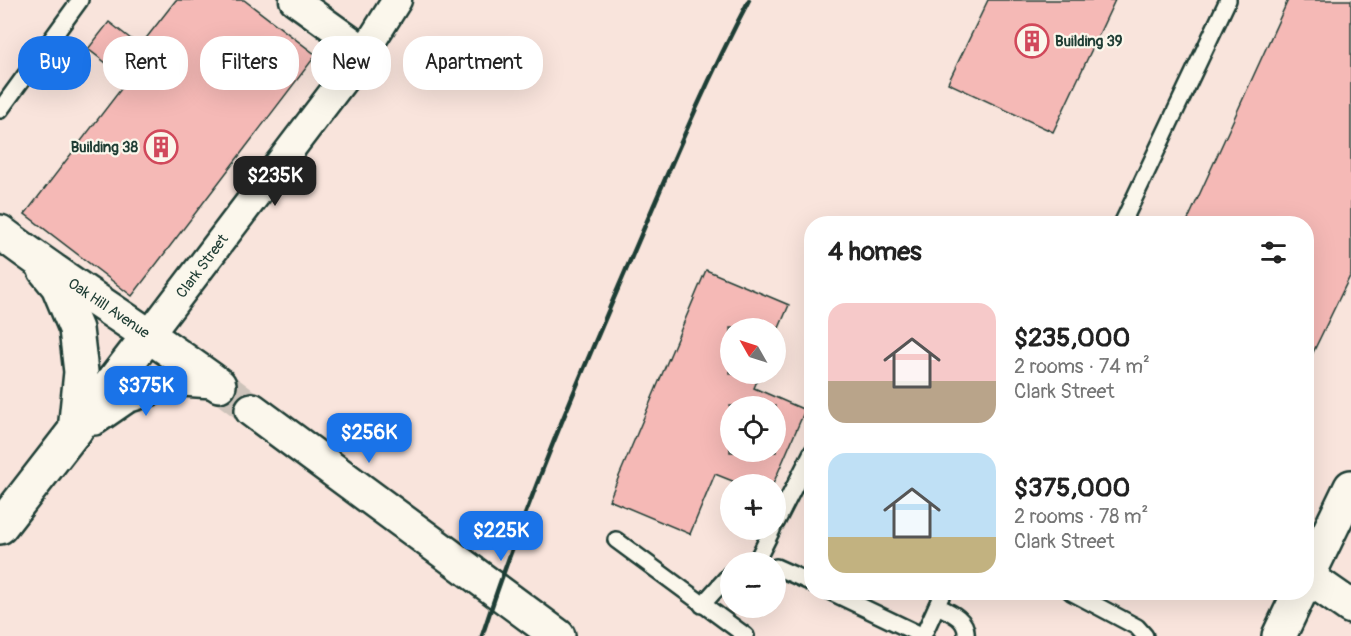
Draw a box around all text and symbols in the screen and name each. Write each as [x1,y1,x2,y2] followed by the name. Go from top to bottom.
[1014,23,1050,59] building icon: Building 39
[1055,32,1123,51] place label: Building 39
[18,36,91,90] chip: Buy
[103,36,188,90] chip: Rent
[200,36,299,90] chip: Filters
[311,36,391,90] chip: New
[403,36,543,90] chip: Apartment
[143,129,179,165] building icon: Building 38
[71,138,138,157] place label: Building 38
[233,156,317,207] pin: $235K
[247,163,303,188] text: $235K
[172,230,233,302] street label: Clark Street
[828,236,922,268] text: 4 homes
[1257,236,1290,269] icon: filters
[64,274,154,343] street label: Oak Hill Avenue
[720,318,786,384] north arrow
[720,318,786,618] map controls
[1014,322,1130,354] text: $235,000
[876,327,948,399] icon: home
[1014,354,1150,379] text: 2 rooms · 74 m²
[104,366,188,417] pin: $375K
[118,373,174,398] text: $375K
[1014,379,1114,404] text: Clark Street
[720,396,786,462] button: locate
[327,413,411,464] pin: $256K
[341,420,397,445] text: $256K
[1014,472,1130,504] text: $375,000
[720,474,786,540] button: +
[876,477,948,549] icon: home
[1014,504,1148,529] text: 2 rooms · 78 m²
[459,511,543,562] pin: $225K
[473,518,529,543] text: $225K
[1014,529,1114,554] text: Clark Street
[720,552,786,618] button: −

